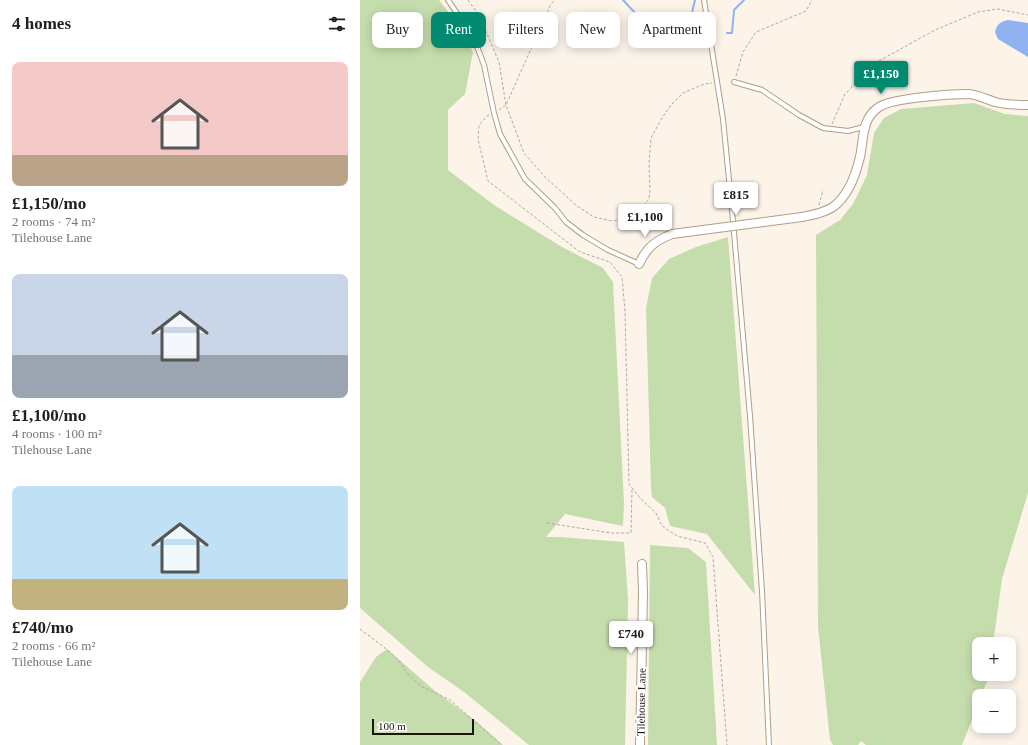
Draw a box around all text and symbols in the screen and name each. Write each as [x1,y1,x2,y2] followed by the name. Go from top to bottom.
[372,12,423,48] chip: Buy
[431,12,486,48] chip: Rent
[494,12,558,48] chip: Filters
[566,12,620,48] chip: New
[628,12,716,48] chip: Apartment
[326,13,348,35] icon: filters
[12,14,71,33] text: 4 homes
[848,61,914,95] pin: £1,150
[863,66,899,81] text: £1,150
[144,88,216,160] icon: home
[712,182,760,216] pin: £815
[723,187,749,202] text: £815
[12,194,86,213] text: £1,150/mo
[612,204,678,238] pin: £1,100
[627,209,663,224] text: £1,100
[12,214,95,229] text: 2 rooms · 74 m²
[12,230,92,245] text: Tilehouse Lane
[144,300,216,372] icon: home
[12,406,86,425] text: £1,100/mo
[12,426,102,441] text: 4 rooms · 100 m²
[12,442,92,457] text: Tilehouse Lane
[144,512,216,584] icon: home
[12,618,73,637] text: £740/mo
[607,621,655,655] pin: £740
[618,626,644,641] text: £740
[972,637,1016,733] map controls
[972,637,1016,681] button: +
[12,638,95,653] text: 2 rooms · 66 m²
[12,654,92,669] text: Tilehouse Lane
[634,668,648,736] street label: Tilehouse Lane
[972,689,1016,733] button: −
[372,717,474,736] scale bar
[378,720,406,732] text: 100 m

